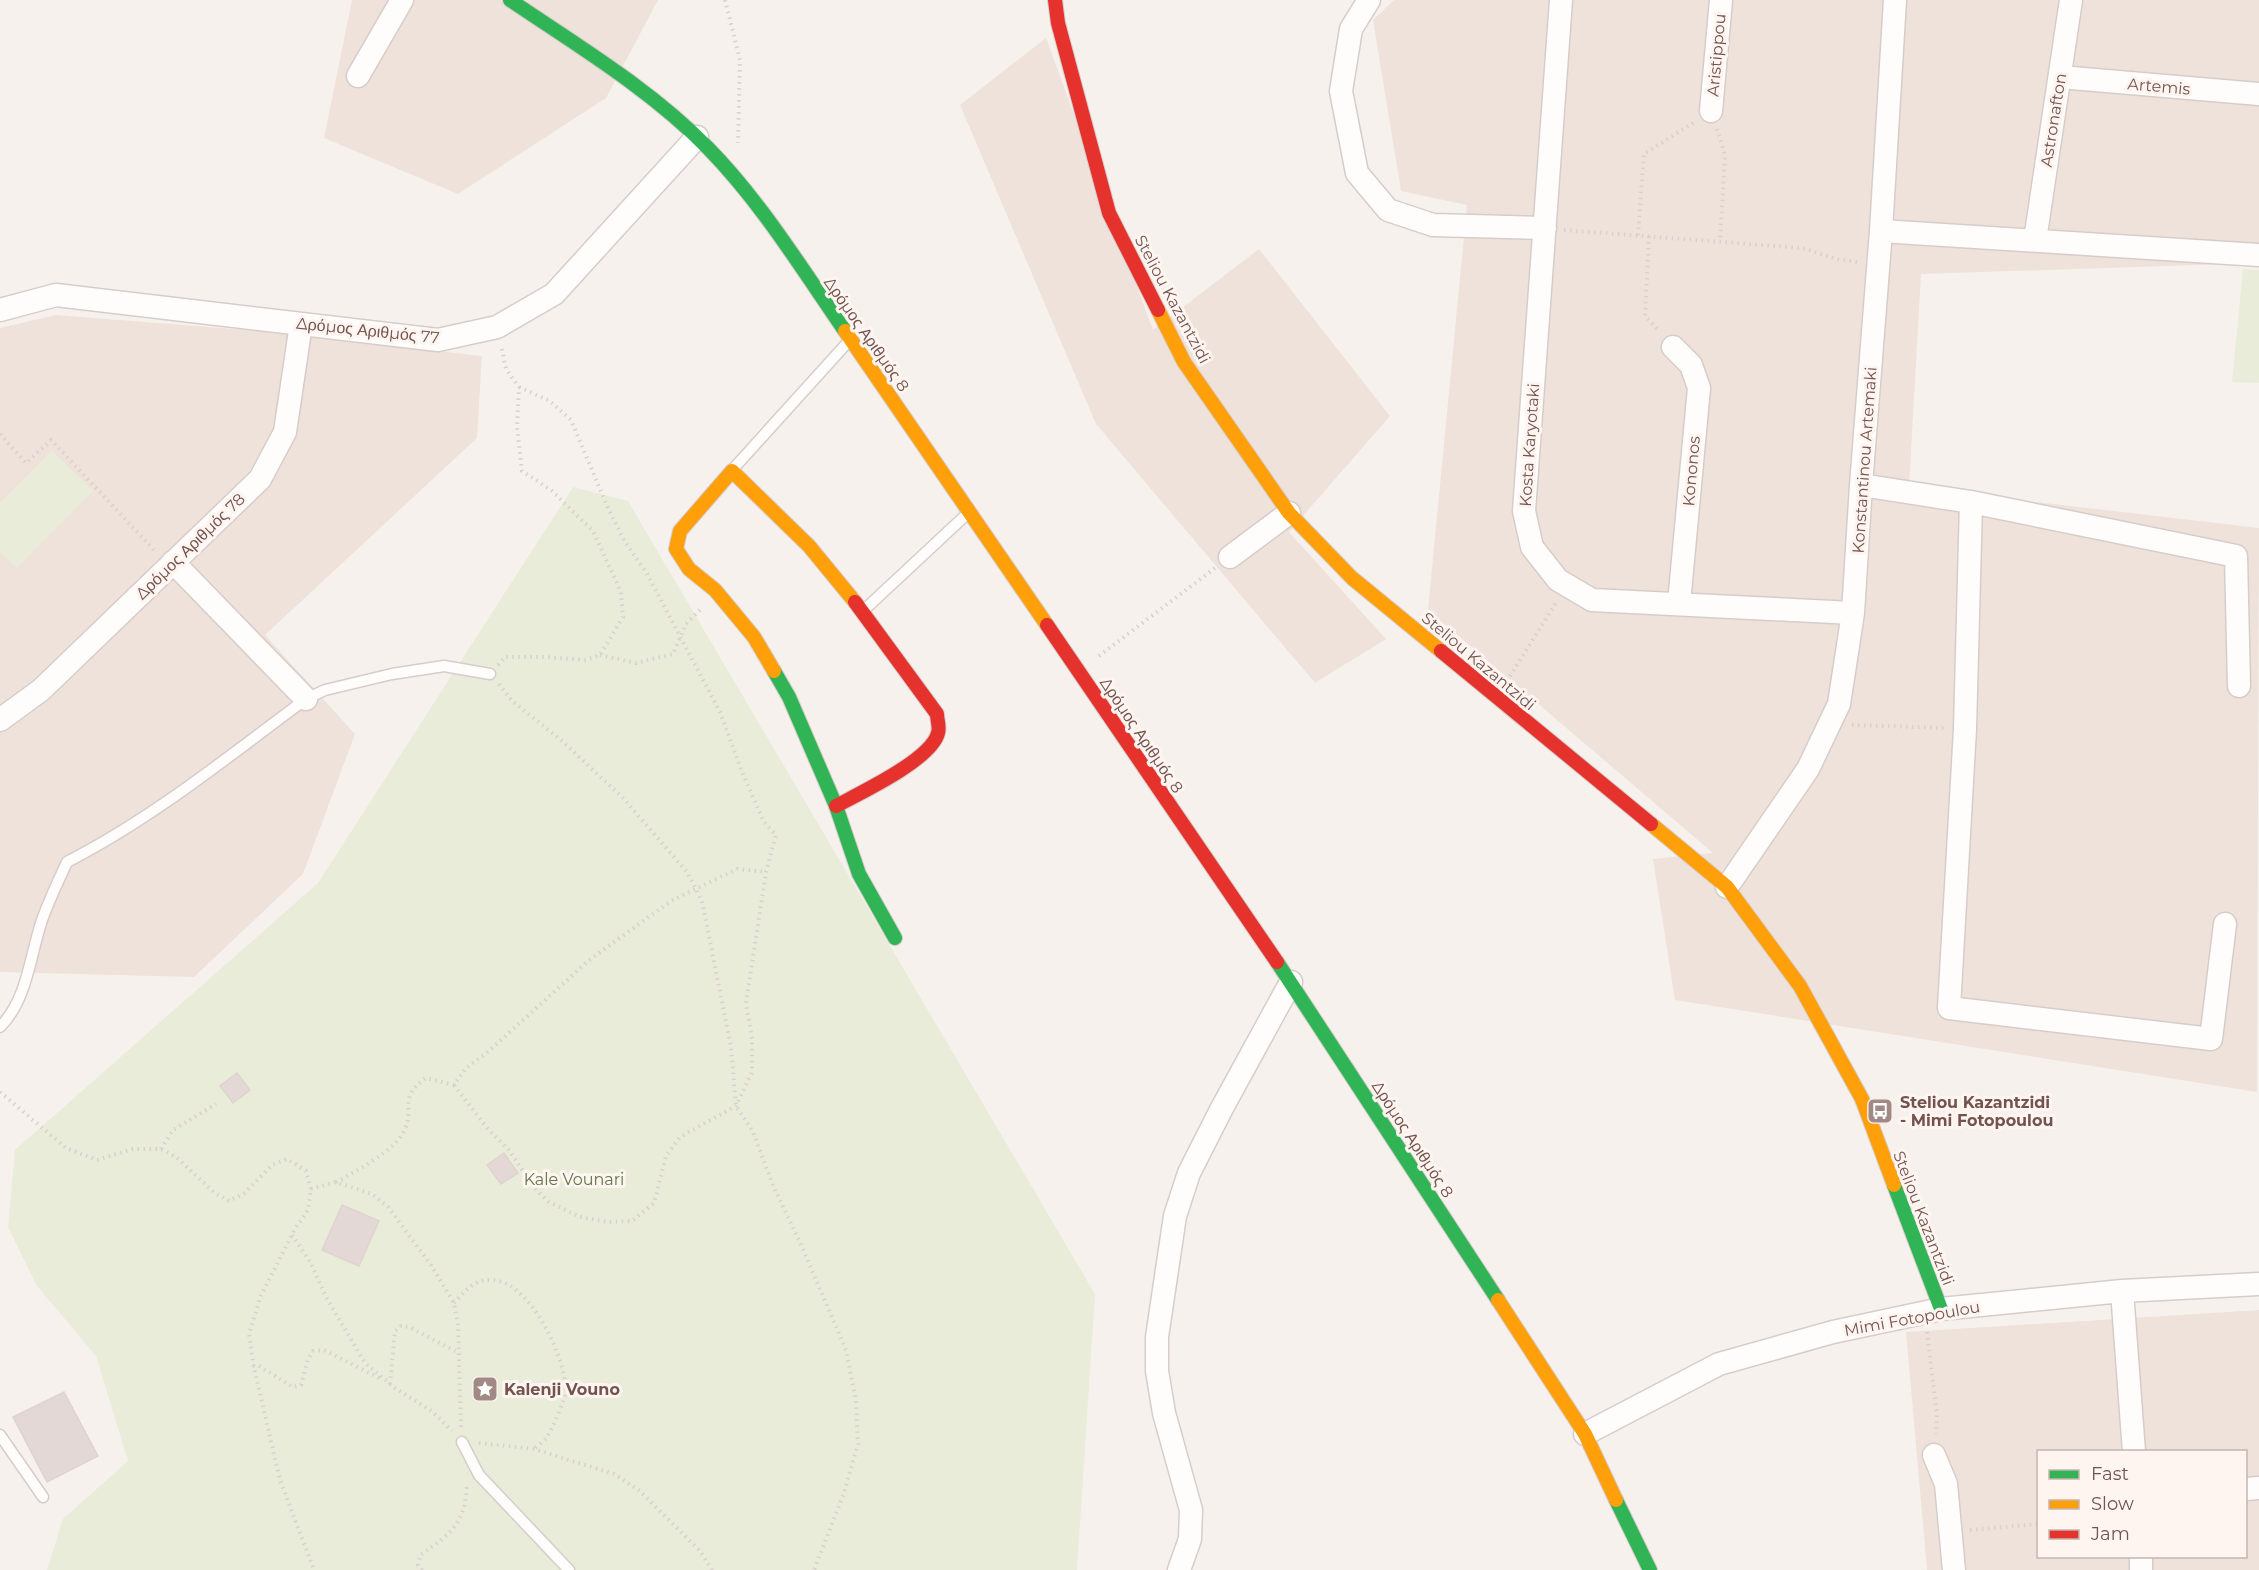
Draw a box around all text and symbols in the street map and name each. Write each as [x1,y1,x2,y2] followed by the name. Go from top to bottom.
[1703,13,1730,97] street label: Aristippou
[2037,72,2070,168] street label: Astronafton
[2127,74,2191,99] street label: Artemis
[1131,232,1214,367] street label: Steliou Kazantzidi
[820,273,913,395] street label: Δρόμος Αριθμός 8
[295,314,440,347] street label: Δρόμος Αριθμός 77
[1849,366,1880,554] street label: Konstantinou Artemaki
[1516,383,1543,507] street label: Kosta Karyotaki
[1679,435,1704,507] street label: Kononos
[132,489,249,603] street label: Δρόμος Αριθμός 78
[1418,608,1539,714] street label: Steliou Kazantzidi
[1096,674,1187,797] street label: Δρόμος Αριθμός 8
[1368,1077,1457,1201] street label: Δρόμος Αριθμός 8
[1900,1093,2053,1130] place label: Steliou Kazantzidi - Mimi Fotopoulou
[1865,1096,1895,1126] bus stop icon: Steliou Kazantzidi - Mimi Fotopoulou
[1889,1148,1958,1288] street label: Steliou Kazantzidi
[524,1170,624,1189] park label: Kale Vounari
[1843,1297,1982,1340] street label: Mimi Fotopoulou
[470,1374,500,1404] place icon: Kalenji Vouno
[504,1380,620,1399] place label: Kalenji Vouno
[2037,1450,2247,1558] legend
[2091,1463,2129,1485] text: Fast
[2091,1493,2134,1515] text: Slow
[2090,1523,2130,1545] text: Jam

